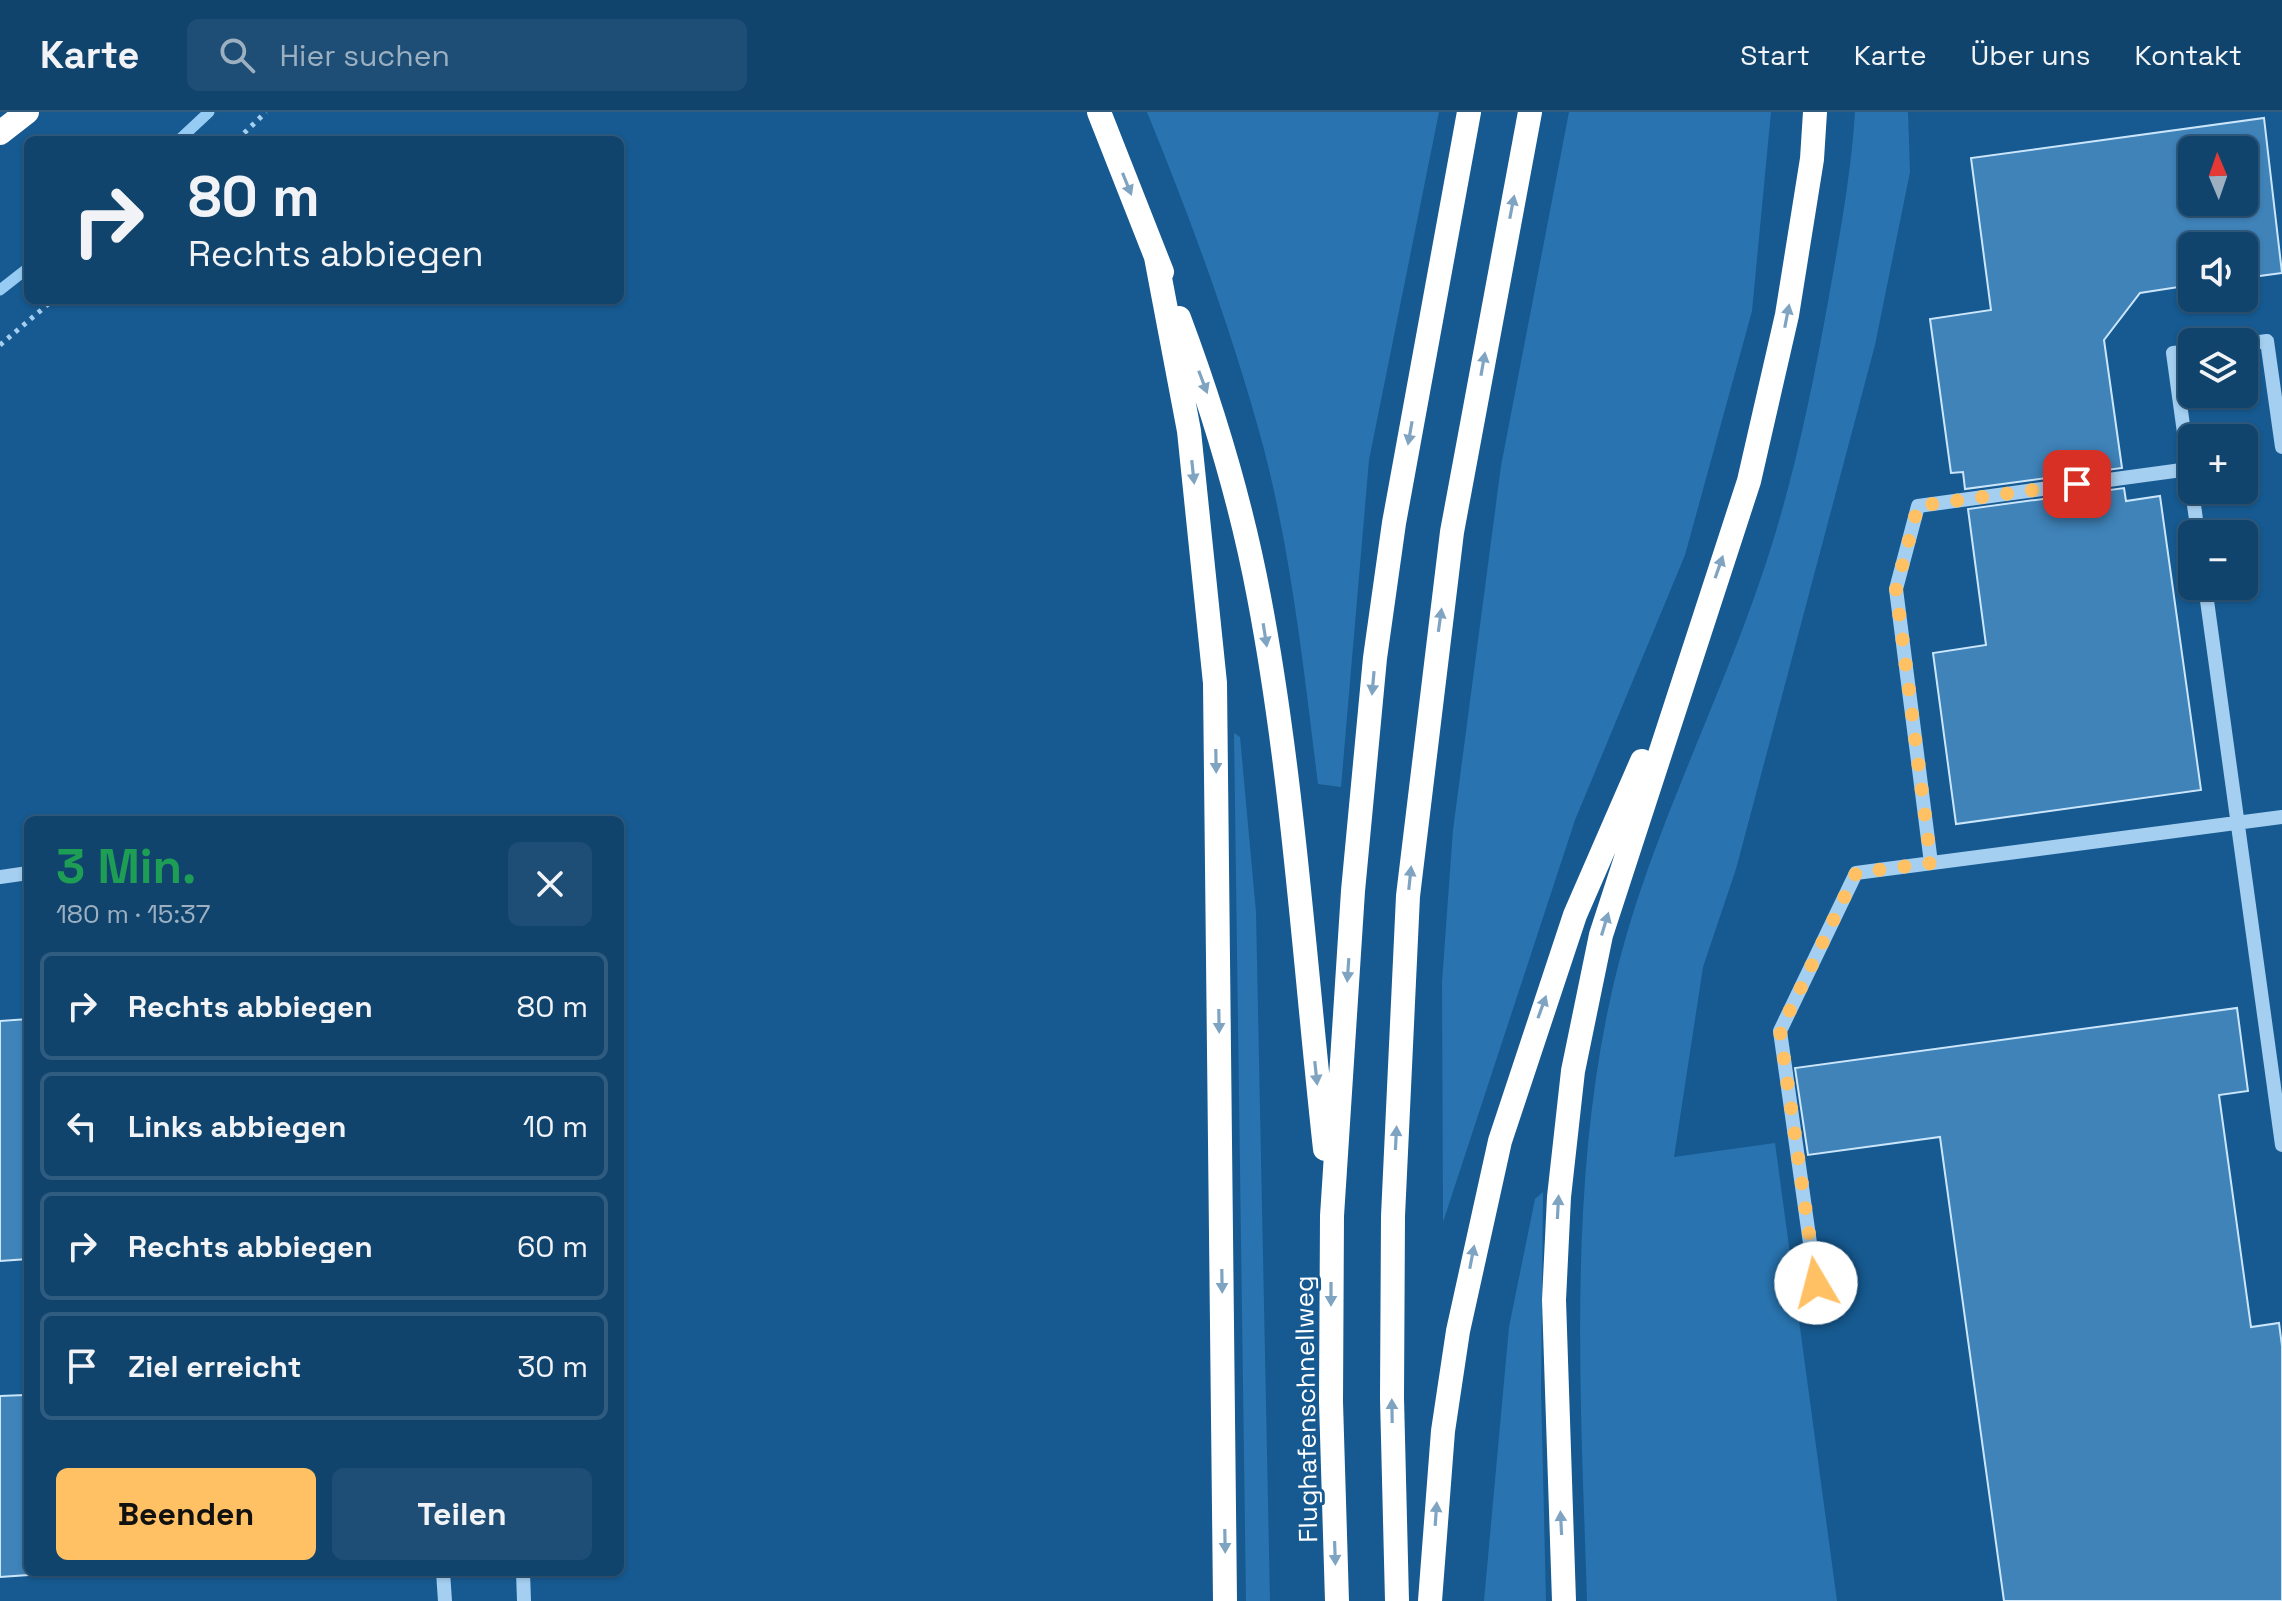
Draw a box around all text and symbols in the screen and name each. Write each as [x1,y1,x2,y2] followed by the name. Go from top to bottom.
[187,19,747,91] search box
[40,31,139,79] text: Karte
[215,33,259,77] icon: search
[279,36,450,75] text: Hier suchen
[1740,37,1810,73] text: Start
[1854,37,1926,73] text: Karte
[1970,37,2091,73] text: Über uns
[2135,37,2242,73] text: Kontakt
[2178,136,2258,216] north arrow
[2178,136,2258,600] map controls
[188,161,320,232] text: 80 m
[56,168,160,272] icon: right
[1121,172,1134,196] one-way arrow
[1506,195,1518,220] one-way arrow
[188,231,484,277] text: Rechts abbiegen
[2178,232,2258,312] button: sound
[1781,304,1793,329] one-way arrow
[2178,328,2258,408] button: layers
[1477,351,1489,376] one-way arrow
[1197,370,1210,394] one-way arrow
[1403,421,1415,446] one-way arrow
[2178,424,2258,504] button: +
[2043,450,2111,518] pin
[1187,459,1200,484] one-way arrow
[2055,462,2099,506] icon: arrive
[2178,520,2258,600] button: −
[1714,555,1726,579] one-way arrow
[1434,607,1447,632] one-way arrow
[1259,622,1271,647] one-way arrow
[1366,671,1379,696] one-way arrow
[1210,749,1222,774] one-way arrow
[56,836,196,897] text: 3 Min.
[508,842,592,926] button: close
[1403,865,1416,890] one-way arrow
[56,897,210,931] text: 180 m · 15:37
[1599,911,1612,935] one-way arrow
[1341,958,1354,983] one-way arrow
[60,984,104,1028] icon: right
[128,987,373,1026] text: Rechts abbiegen
[517,987,588,1026] text: 80 m
[1537,995,1549,1019] one-way arrow
[1213,1009,1225,1034] one-way arrow
[1310,1061,1323,1086] one-way arrow
[60,1104,104,1148] icon: left
[128,1107,346,1146] text: Links abbiegen
[523,1107,588,1146] text: 10 m
[1390,1125,1403,1150] one-way arrow
[1552,1194,1565,1219] one-way arrow
[60,1224,104,1268] icon: right
[128,1227,373,1266] text: Rechts abbiegen
[517,1227,588,1266] text: 60 m
[1774,1241,1858,1325] position arrow
[1466,1244,1479,1269] one-way arrow
[1216,1269,1228,1294] one-way arrow
[1287,1275,1325,1543] street label: Flughafenschnellweg
[1325,1282,1338,1307] one-way arrow
[60,1344,104,1388] icon: arrive
[128,1347,301,1386] text: Ziel erreicht
[517,1347,588,1386] text: 30 m
[1386,1398,1398,1423] one-way arrow
[56,1468,316,1560] button: Beenden
[332,1468,592,1560] button: Teilen
[1430,1501,1443,1526] one-way arrow
[1554,1510,1567,1535] one-way arrow
[1219,1529,1231,1554] one-way arrow
[1329,1541,1342,1566] one-way arrow

